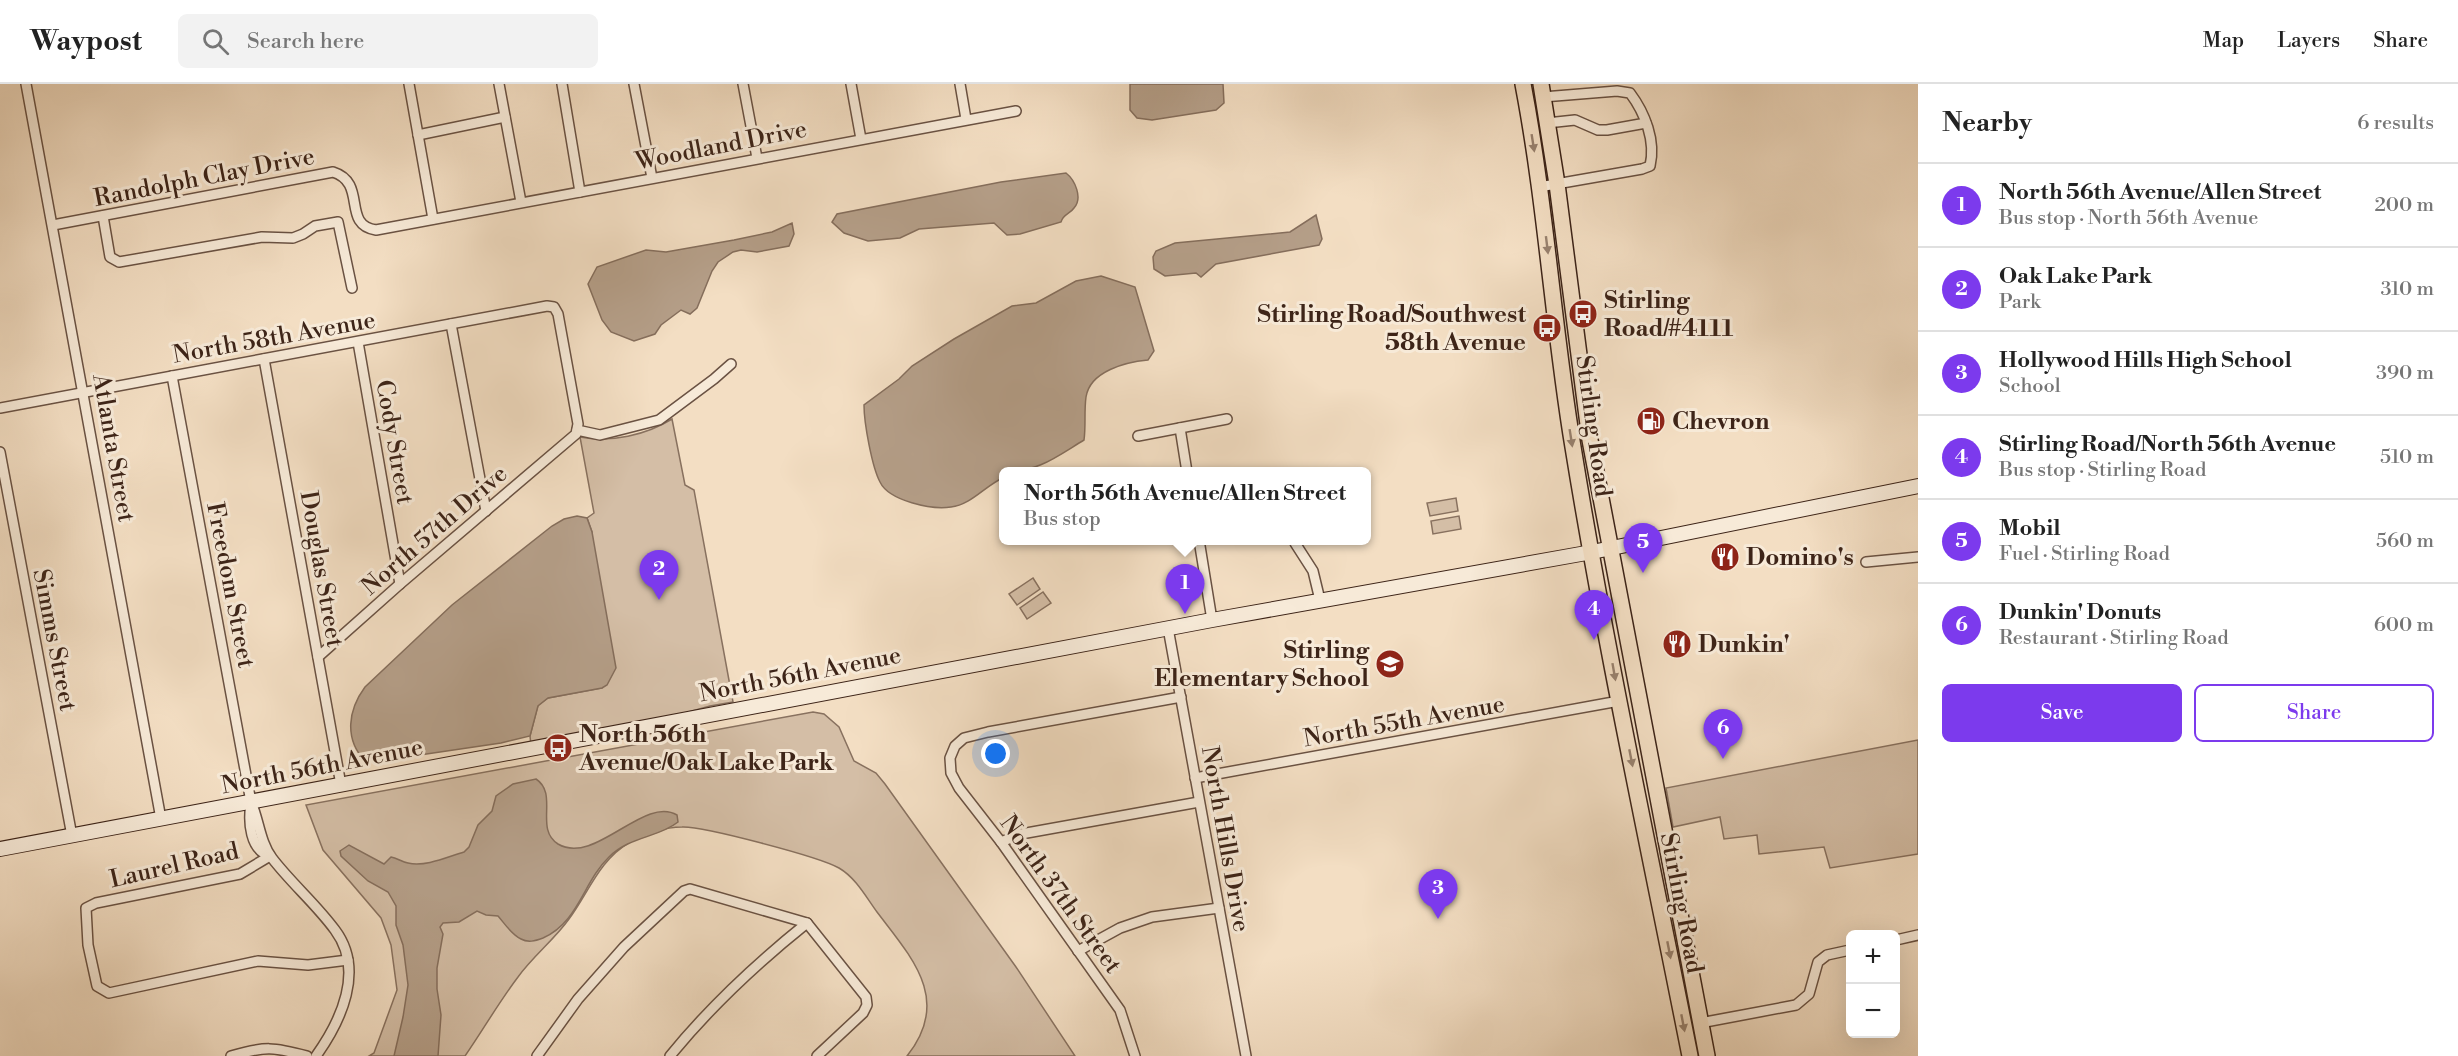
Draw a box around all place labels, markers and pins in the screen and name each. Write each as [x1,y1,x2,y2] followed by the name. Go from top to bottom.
[1604,286,1734,344] place label: Stirling Road/#4111
[1567,298,1599,330] bus stop icon: Stirling Road/#4111
[1257,300,1526,358] place label: Stirling Road/Southwest 58th Avenue
[1531,312,1563,344] bus stop icon: Stirling Road/Southwest 58th Avenue
[1635,405,1667,437] fuel station icon: Chevron
[1672,407,1770,437] place label: Chevron
[1624,524,1662,573] pin: 5
[1709,541,1741,573] restaurant icon: Domino's
[1746,543,1854,573] place label: Domino's
[640,550,678,600] pin: 2
[1166,564,1204,614] pin: 1
[1574,590,1614,640] pin: 4
[1661,628,1693,660] restaurant icon: Dunkin'
[1698,630,1790,660] place label: Dunkin'
[1154,636,1370,694] place label: Stirling Elementary School
[1374,648,1406,680] school or university icon: Stirling Elementary School
[1704,710,1742,759] pin: 6
[578,720,835,778] place label: North 56th Avenue/Oak Lake Park
[542,732,574,764] bus stop icon: North 56th Avenue/Oak Lake Park
[1418,870,1458,919] pin: 3

